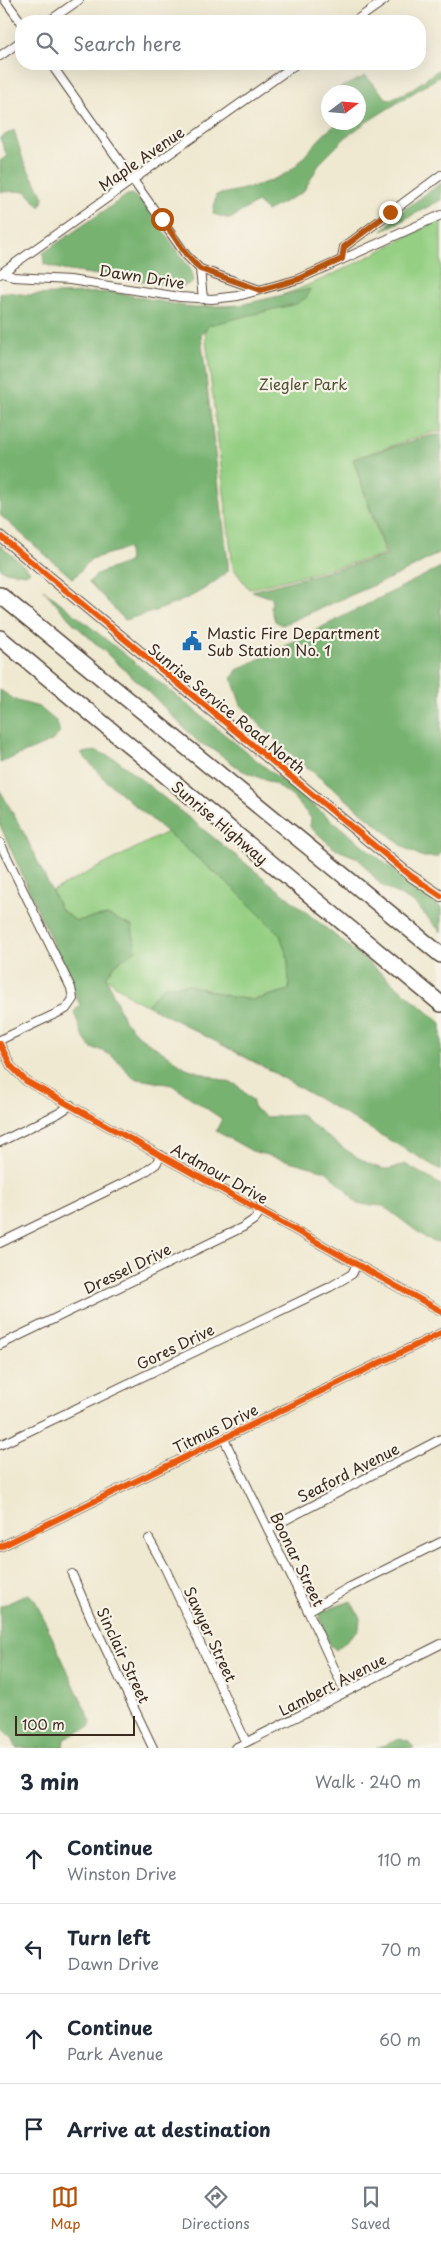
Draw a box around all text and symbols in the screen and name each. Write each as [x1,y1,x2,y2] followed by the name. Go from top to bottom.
[15,15,426,70] search box
[33,29,61,57] icon: search
[73,29,182,57] text: Search here
[321,85,366,130] north arrow
[94,120,188,196] street label: Maple Avenue
[379,201,402,224] route end
[151,208,174,231] route start
[98,258,186,294] street label: Dawn Drive
[259,372,347,395] park label: Ziegler Park
[207,621,380,661] place label: Mastic Fire Department Sub Station No. 1
[181,630,203,652] public building icon: Mastic Fire Department Sub Station No. 1
[143,637,311,779] street label: Sunrise Service Road North
[167,775,273,869] street label: Sunrise Highway
[167,1137,273,1209] street label: Ardmour Drive
[79,1237,175,1299] street label: Dressel Drive
[132,1317,218,1375] street label: Gores Drive
[168,1397,262,1459] street label: Titmus Drive
[293,1436,403,1508] street label: Seaford Avenue
[265,1508,331,1610] street label: Boonar Street
[179,1582,243,1686] street label: Sawyer Street
[92,1603,156,1707] street label: Sinclair Street
[274,1647,390,1721] street label: Lambert Avenue
[15,1713,135,1736] scale bar
[22,1714,65,1735] text: 100 m
[20,1765,79,1797] text: 3 min
[315,1769,421,1793] text: Walk · 240 m
[67,1833,153,1861] text: Continue
[20,1845,48,1873] icon: ahead
[378,1847,421,1871] text: 110 m
[67,1861,176,1885] text: Winston Drive
[67,1923,151,1951] text: Turn left
[20,1935,48,1963] icon: left
[381,1937,421,1961] text: 70 m
[67,1951,159,1975] text: Dawn Drive
[67,2013,153,2041] text: Continue
[20,2025,48,2053] icon: ahead
[379,2027,421,2051] text: 60 m
[67,2041,164,2065] text: Park Avenue
[20,2115,48,2143] icon: arrive
[67,2115,271,2143] text: Arrive at destination
[51,2183,80,2234] tab: Map
[182,2183,250,2234] tab: Directions
[351,2183,390,2234] tab: Saved

